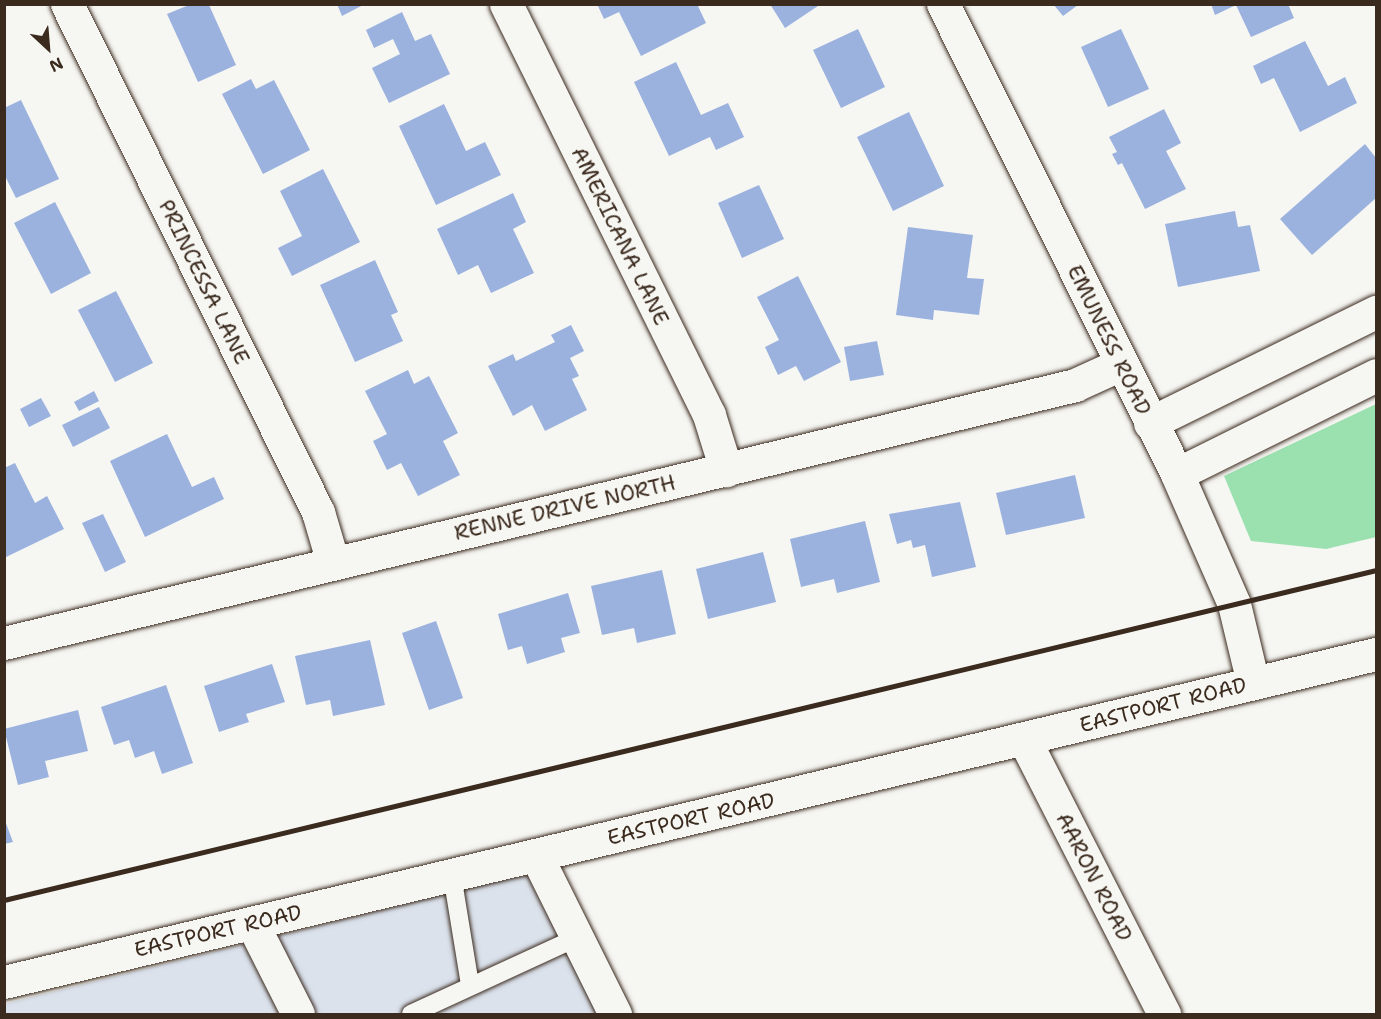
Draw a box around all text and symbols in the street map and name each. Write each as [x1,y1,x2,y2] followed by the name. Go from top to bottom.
[18,18,78,78] north arrow
[46,52,66,77] text: N
[566,143,674,329] street label: AMERICANA LANE
[153,196,255,368] street label: PRINCESSA LANE
[1062,261,1156,419] street label: EMUNESS ROAD
[452,470,678,546] street label: RENNE DRIVE NORTH
[1077,672,1249,738] street label: EASTPORT ROAD
[605,788,777,850] street label: EASTPORT ROAD
[1051,808,1137,946] street label: AARON ROAD
[132,900,304,962] street label: EASTPORT ROAD

